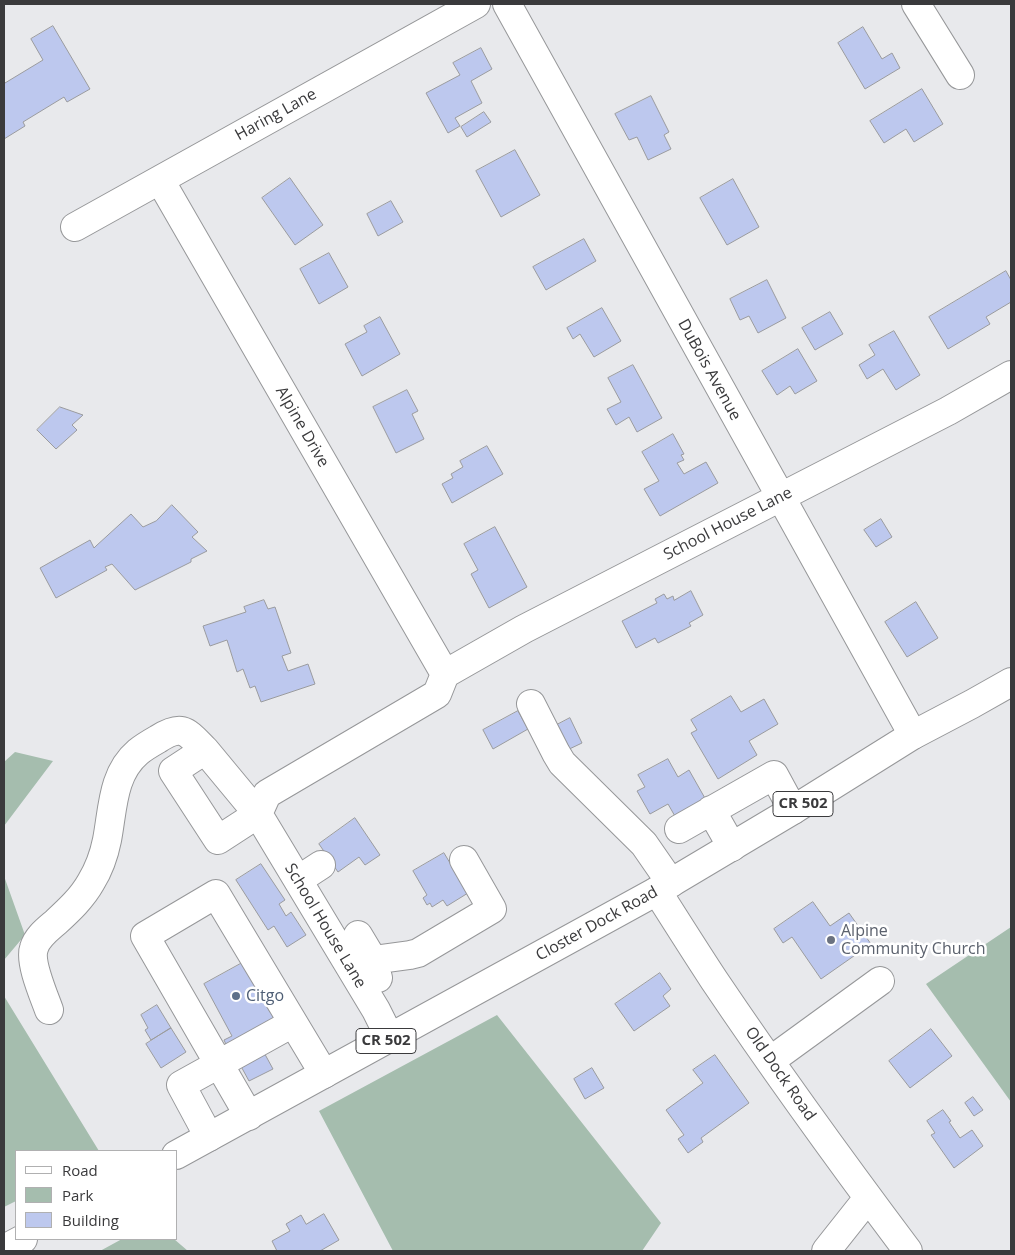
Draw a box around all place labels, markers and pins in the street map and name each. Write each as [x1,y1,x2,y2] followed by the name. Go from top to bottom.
[841,921,986,959] place label: Alpine Community Church
[825,934,837,946] marker: Alpine Community Church
[246,986,284,1006] place label: Citgo
[230,990,242,1002] marker: Citgo

